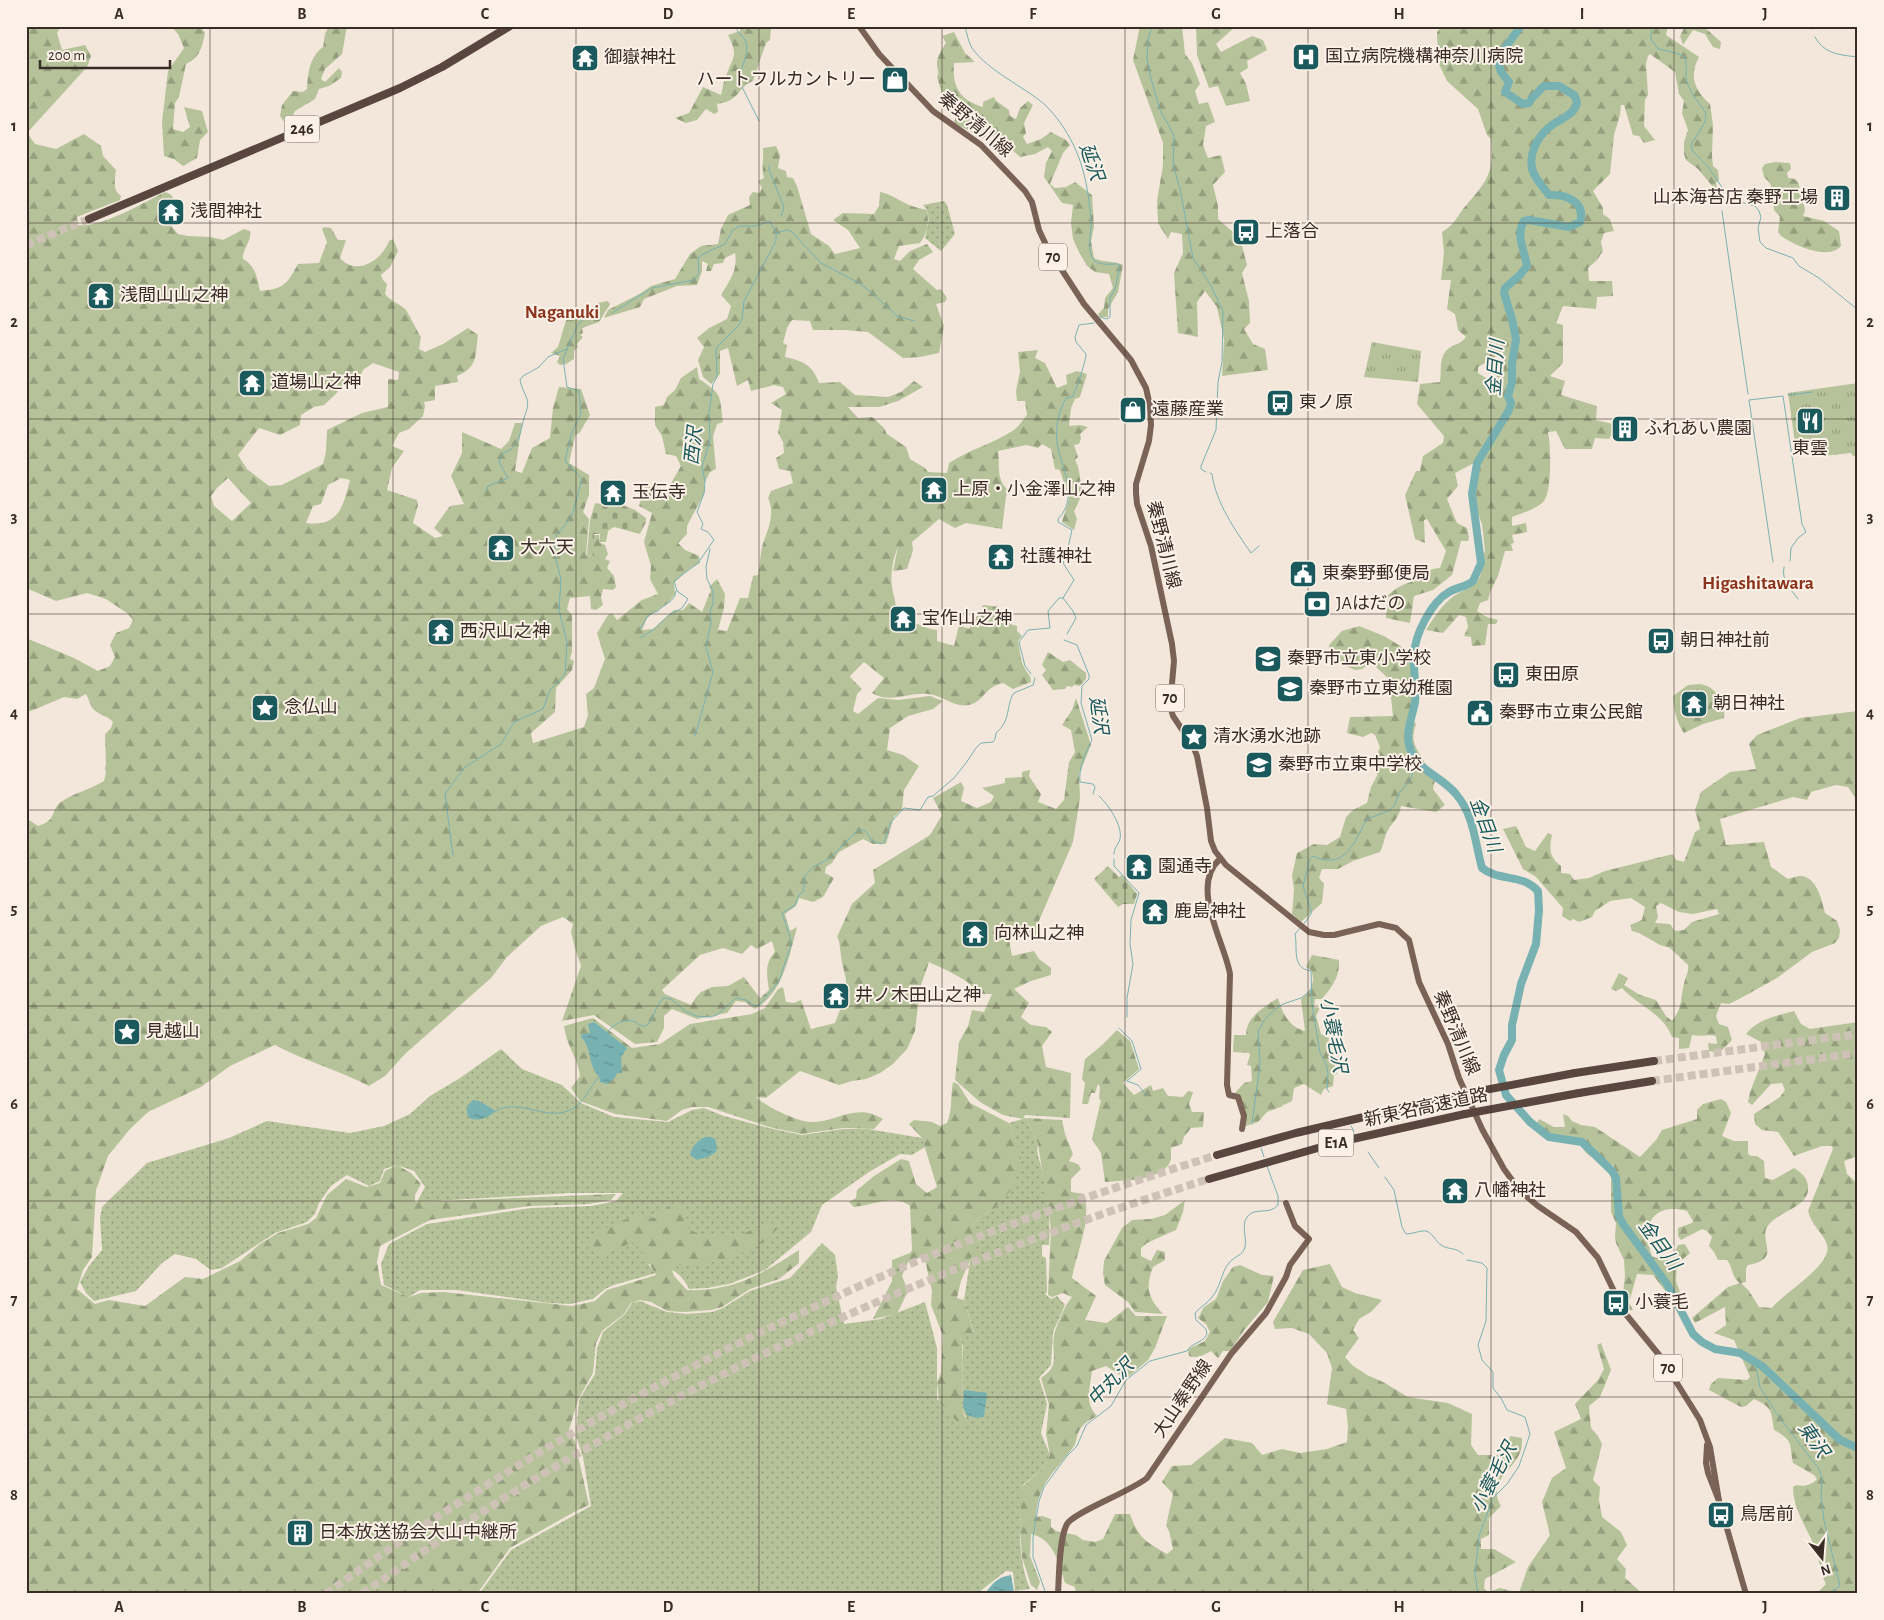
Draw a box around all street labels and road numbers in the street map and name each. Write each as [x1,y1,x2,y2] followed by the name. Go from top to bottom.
[935,88,1017,161] street label: 秦野清川線
[284,116,320,142] road number: 246
[1039,243,1067,270] road number: 70
[1143,499,1185,591] street label: 秦野清川線
[1156,684,1184,711] road number: 70
[1430,987,1484,1078] street label: 秦野清川線
[1362,1084,1489,1130] street label: 新東名高速道路
[1318,1130,1354,1156] road number: E1A
[1654,1355,1682,1382] road number: 70
[1149,1356,1216,1441] street label: 大山秦野線

